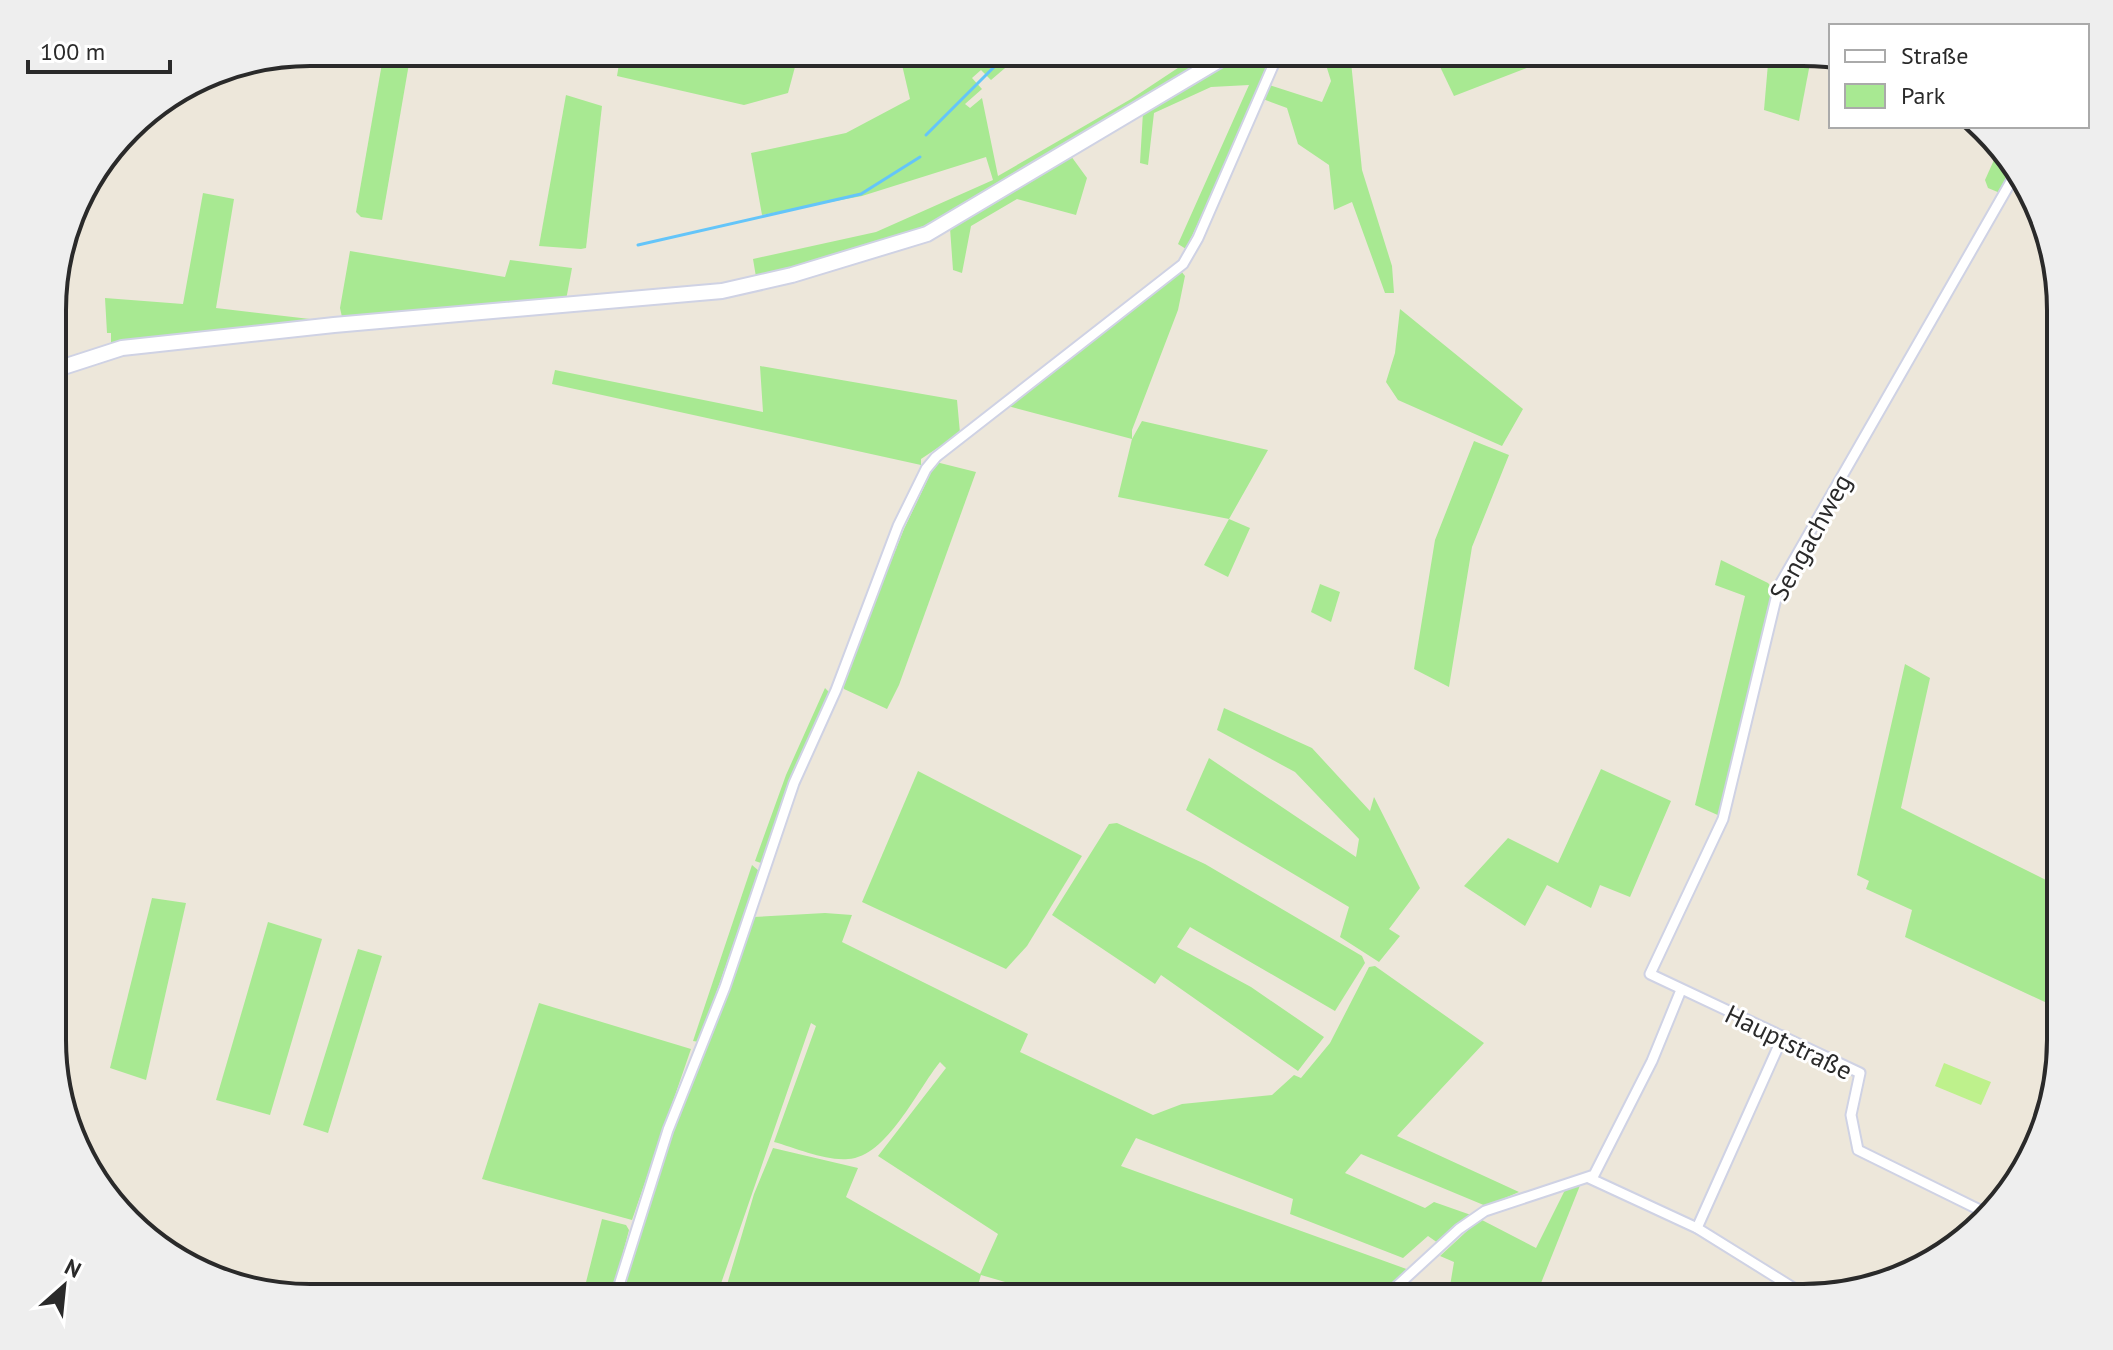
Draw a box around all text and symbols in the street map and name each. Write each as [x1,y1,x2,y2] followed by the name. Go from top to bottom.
[28,24,170,74] scale bar
[1829,24,2089,128] legend
[40,36,105,67] text: 100 m
[1901,40,1968,71] text: Straße
[1901,80,1946,111] text: Park
[1762,468,1858,606] street label: Sengachweg
[1720,997,1858,1087] street label: Hauptstraße
[24,1246,104,1326] north arrow
[60,1252,86,1284] text: N

